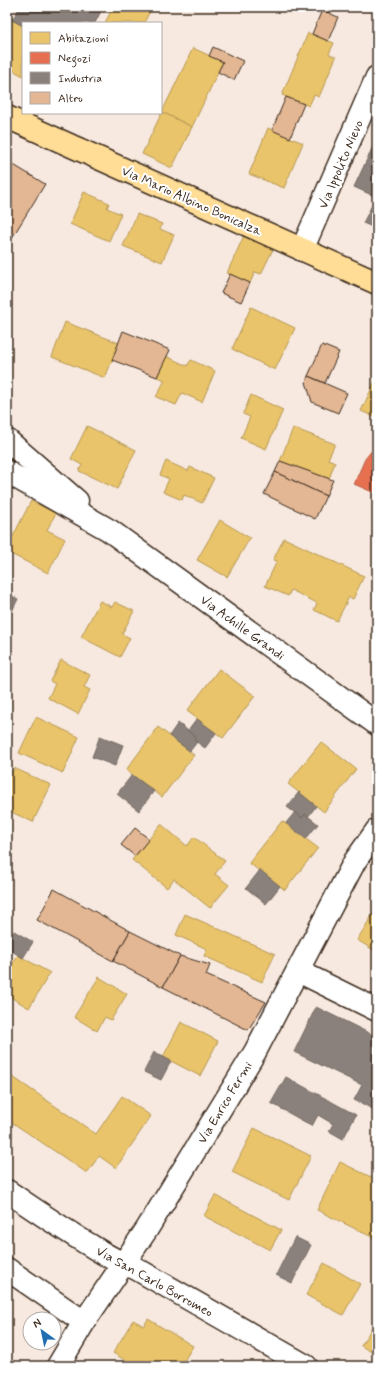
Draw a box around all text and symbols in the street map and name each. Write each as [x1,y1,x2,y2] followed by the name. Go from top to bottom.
[22,22,162,114] legend
[58,31,109,47] text: Abitazioni
[58,51,91,68] text: Negozi
[58,71,102,87] text: Industria
[58,91,83,107] text: Altro
[315,117,368,211] street label: Via Ippolito Nievo
[119,163,264,240] street label: Via Mario Albino Bonicalza
[196,592,288,665] street label: Via Achille Grandi
[194,1059,257,1147] street label: Via Enrico Fermi
[93,1243,216,1322] street label: Via San Carlo Borromeo
[22,1311,62,1351] north arrow
[30,1316,44,1331] text: N

